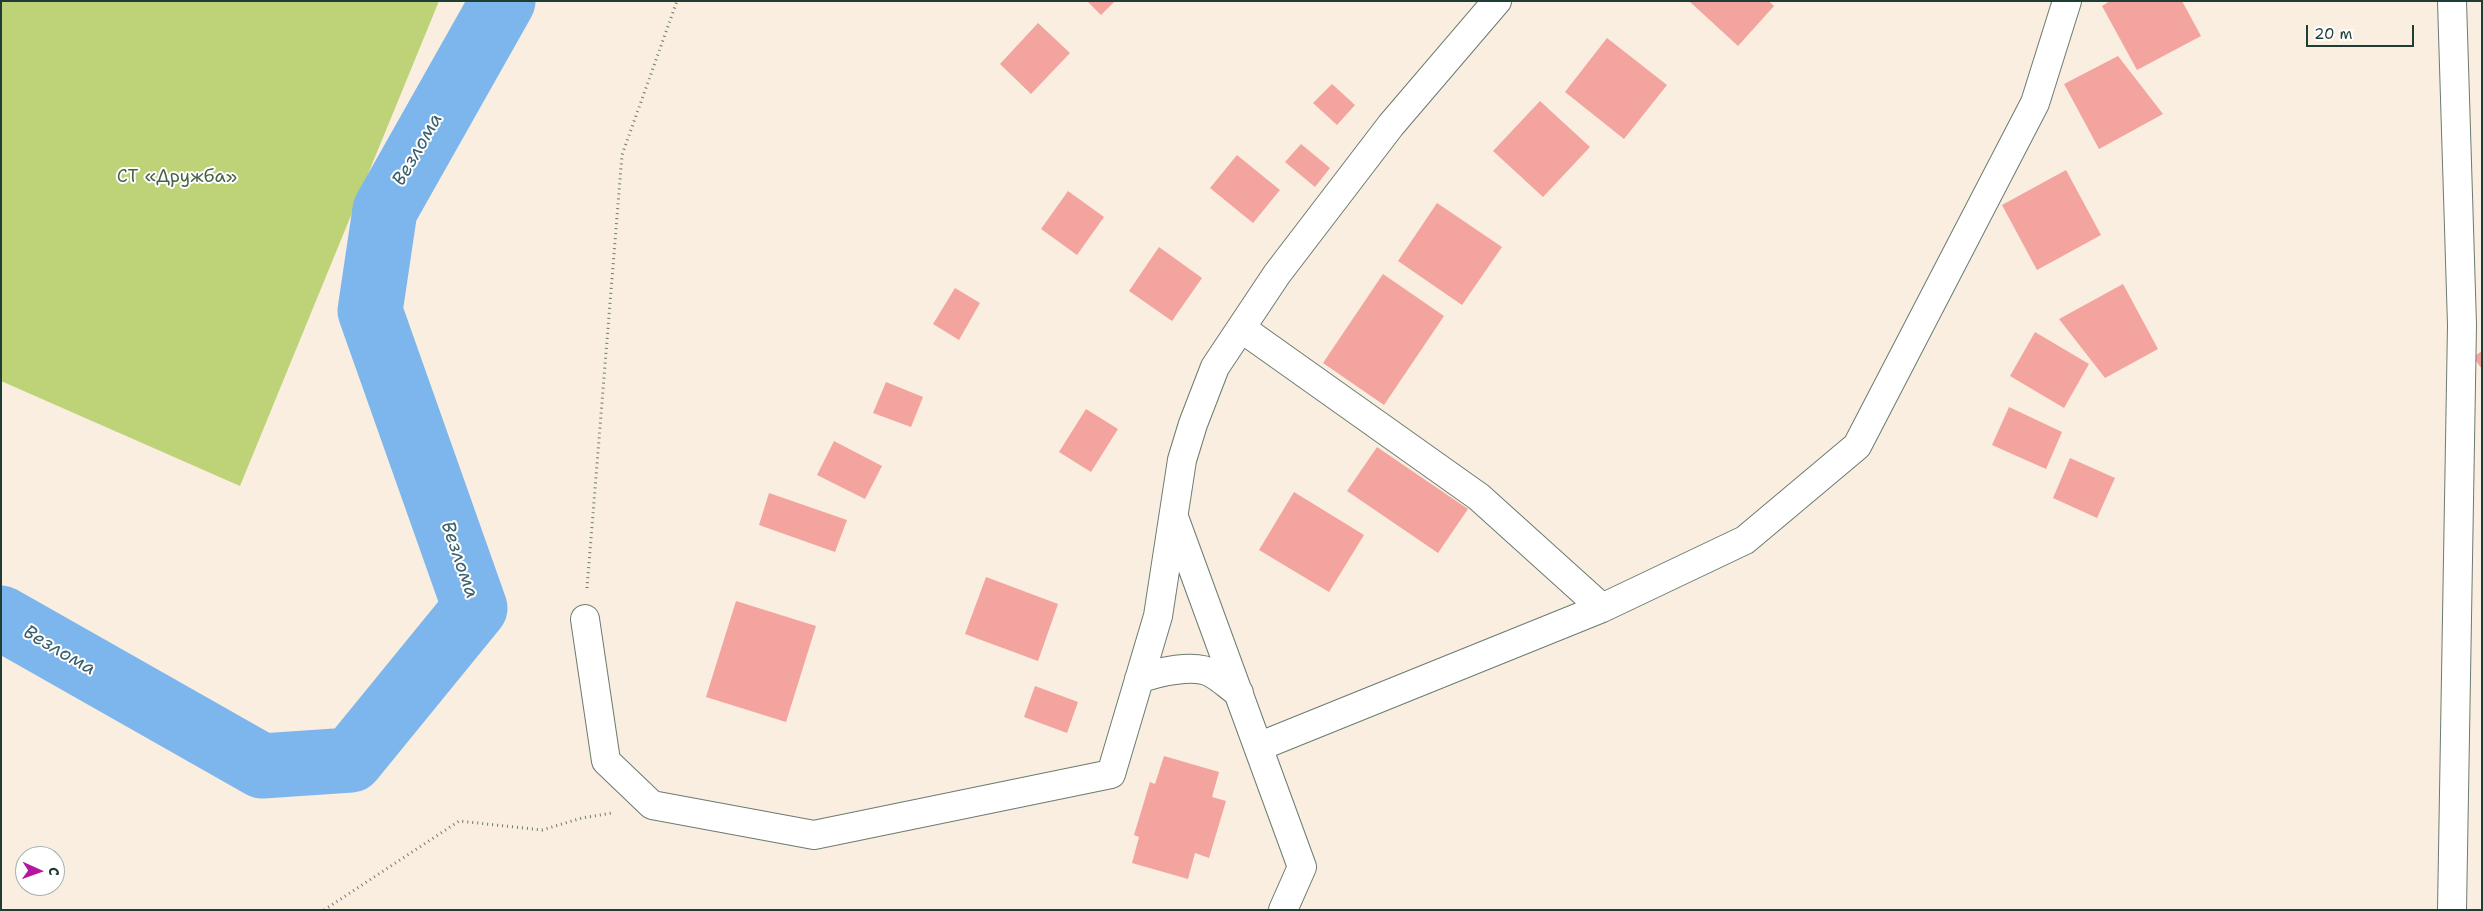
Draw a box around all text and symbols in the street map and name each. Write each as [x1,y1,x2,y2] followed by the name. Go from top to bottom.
[2308,15,2416,47] scale bar
[2314,24,2353,44] text: 20 m
[388,110,448,190] water label: Везлома
[117,166,237,188] park label: СТ «Дружба»
[435,519,483,601] water label: Везлома
[19,621,99,681] water label: Везлома
[15,846,65,896] north arrow
[45,867,63,876] text: С

